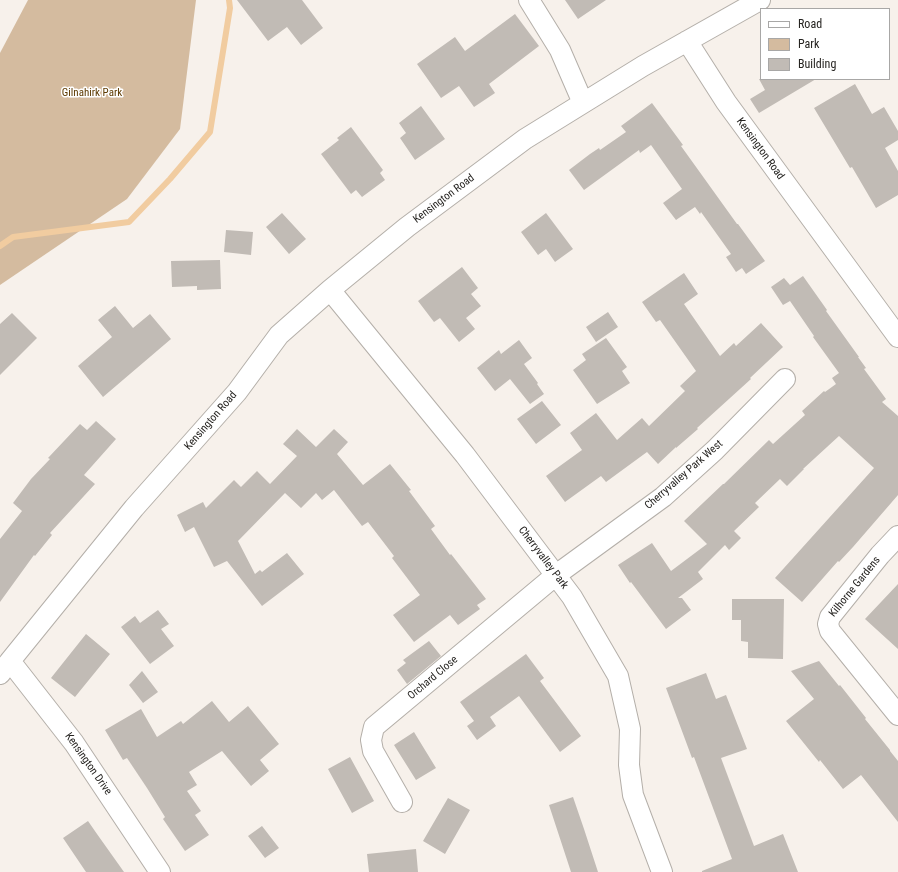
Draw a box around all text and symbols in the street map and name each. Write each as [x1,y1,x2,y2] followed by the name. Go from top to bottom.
[760,8,890,80] legend
[798,17,822,31] text: Road
[798,37,819,51] text: Park
[798,57,836,71] text: Building
[62,86,122,100] park label: Gilnahirk Park
[733,115,787,183] street label: Kensington Road
[411,172,477,226] street label: Kensington Road
[182,389,240,453] street label: Kensington Road
[642,438,726,512] street label: Cherryvalley Park West
[515,524,571,592] street label: Cherryvalley Park
[827,554,883,620] street label: Kilhorne Gardens
[405,653,461,703] street label: Orchard Close
[62,730,114,798] street label: Kensington Drive

